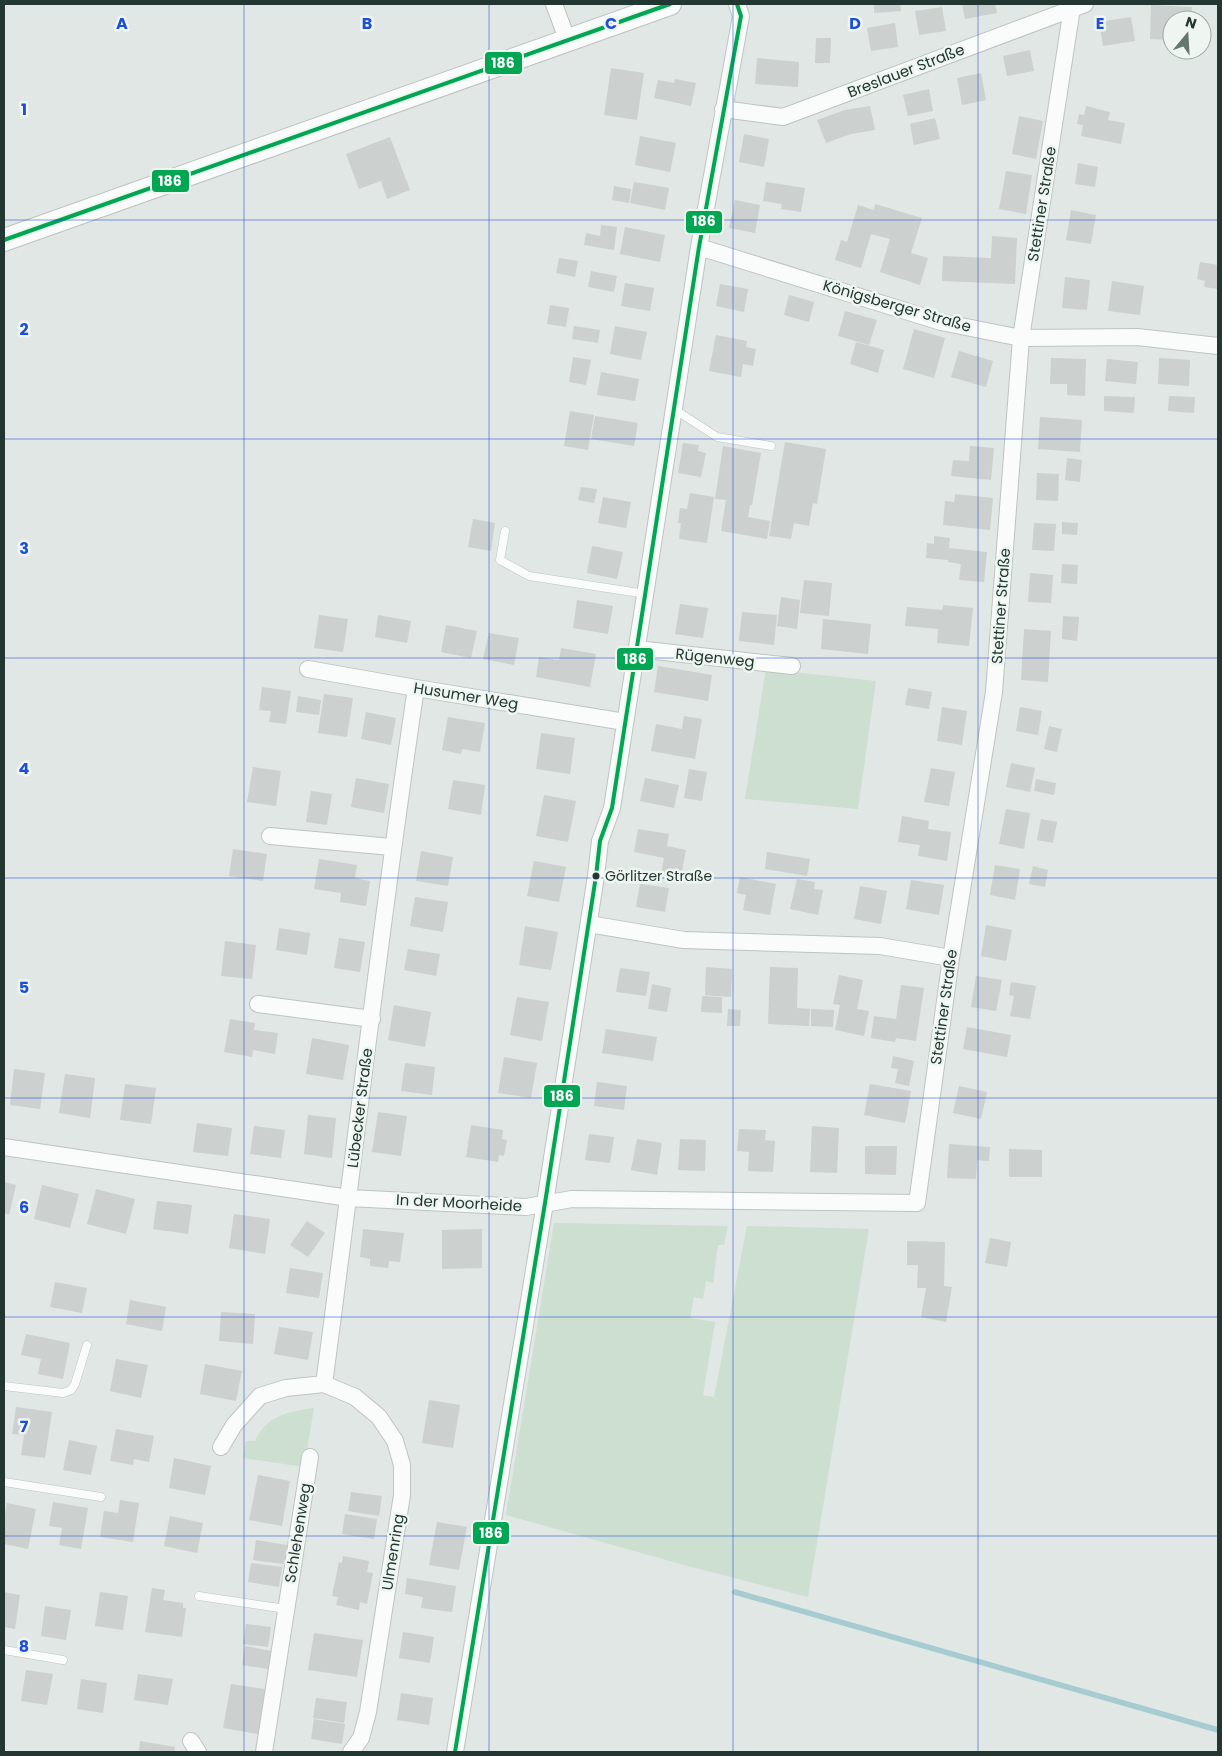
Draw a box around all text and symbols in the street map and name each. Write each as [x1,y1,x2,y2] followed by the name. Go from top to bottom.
[1162,10,1212,60] north arrow
[1183,11,1199,34] text: N
[116,12,128,35] text: A
[362,12,372,35] text: B
[605,12,617,35] text: C
[849,12,861,35] text: D
[1096,12,1104,35] text: E
[844,39,967,103] street label: Breslauer Straße
[484,51,523,75] line badge: 186
[491,53,515,73] text: 186
[21,98,27,121] text: 1
[1022,145,1061,263] street label: Stettiner Straße
[151,169,190,193] line badge: 186
[158,171,182,191] text: 186
[685,210,723,234] line badge: 186
[692,211,716,231] text: 186
[820,274,974,337] street label: Königsberger Straße
[19,318,29,341] text: 2
[19,537,29,560] text: 3
[986,547,1015,665] street label: Stettiner Straße
[674,643,756,672] street label: Rügenweg
[616,647,654,671] line badge: 186
[623,649,647,669] text: 186
[412,677,520,714] street label: Husumer Weg
[19,757,30,780] text: 4
[605,866,713,886] place label: Görlitzer Straße
[591,871,601,881] marker: Görlitzer Straße
[925,948,962,1066] street label: Stettiner Straße
[19,976,29,999] text: 5
[342,1047,377,1169] street label: Lübecker Straße
[543,1084,581,1108] line badge: 186
[550,1086,574,1106] text: 186
[396,1189,523,1216] street label: In der Moorheide
[19,1196,29,1219] text: 6
[20,1415,29,1438] text: 7
[279,1482,316,1584] street label: Schlehenweg
[376,1512,409,1592] street label: Ulmenring
[472,1521,510,1545] line badge: 186
[479,1523,503,1543] text: 186
[19,1635,29,1658] text: 8

